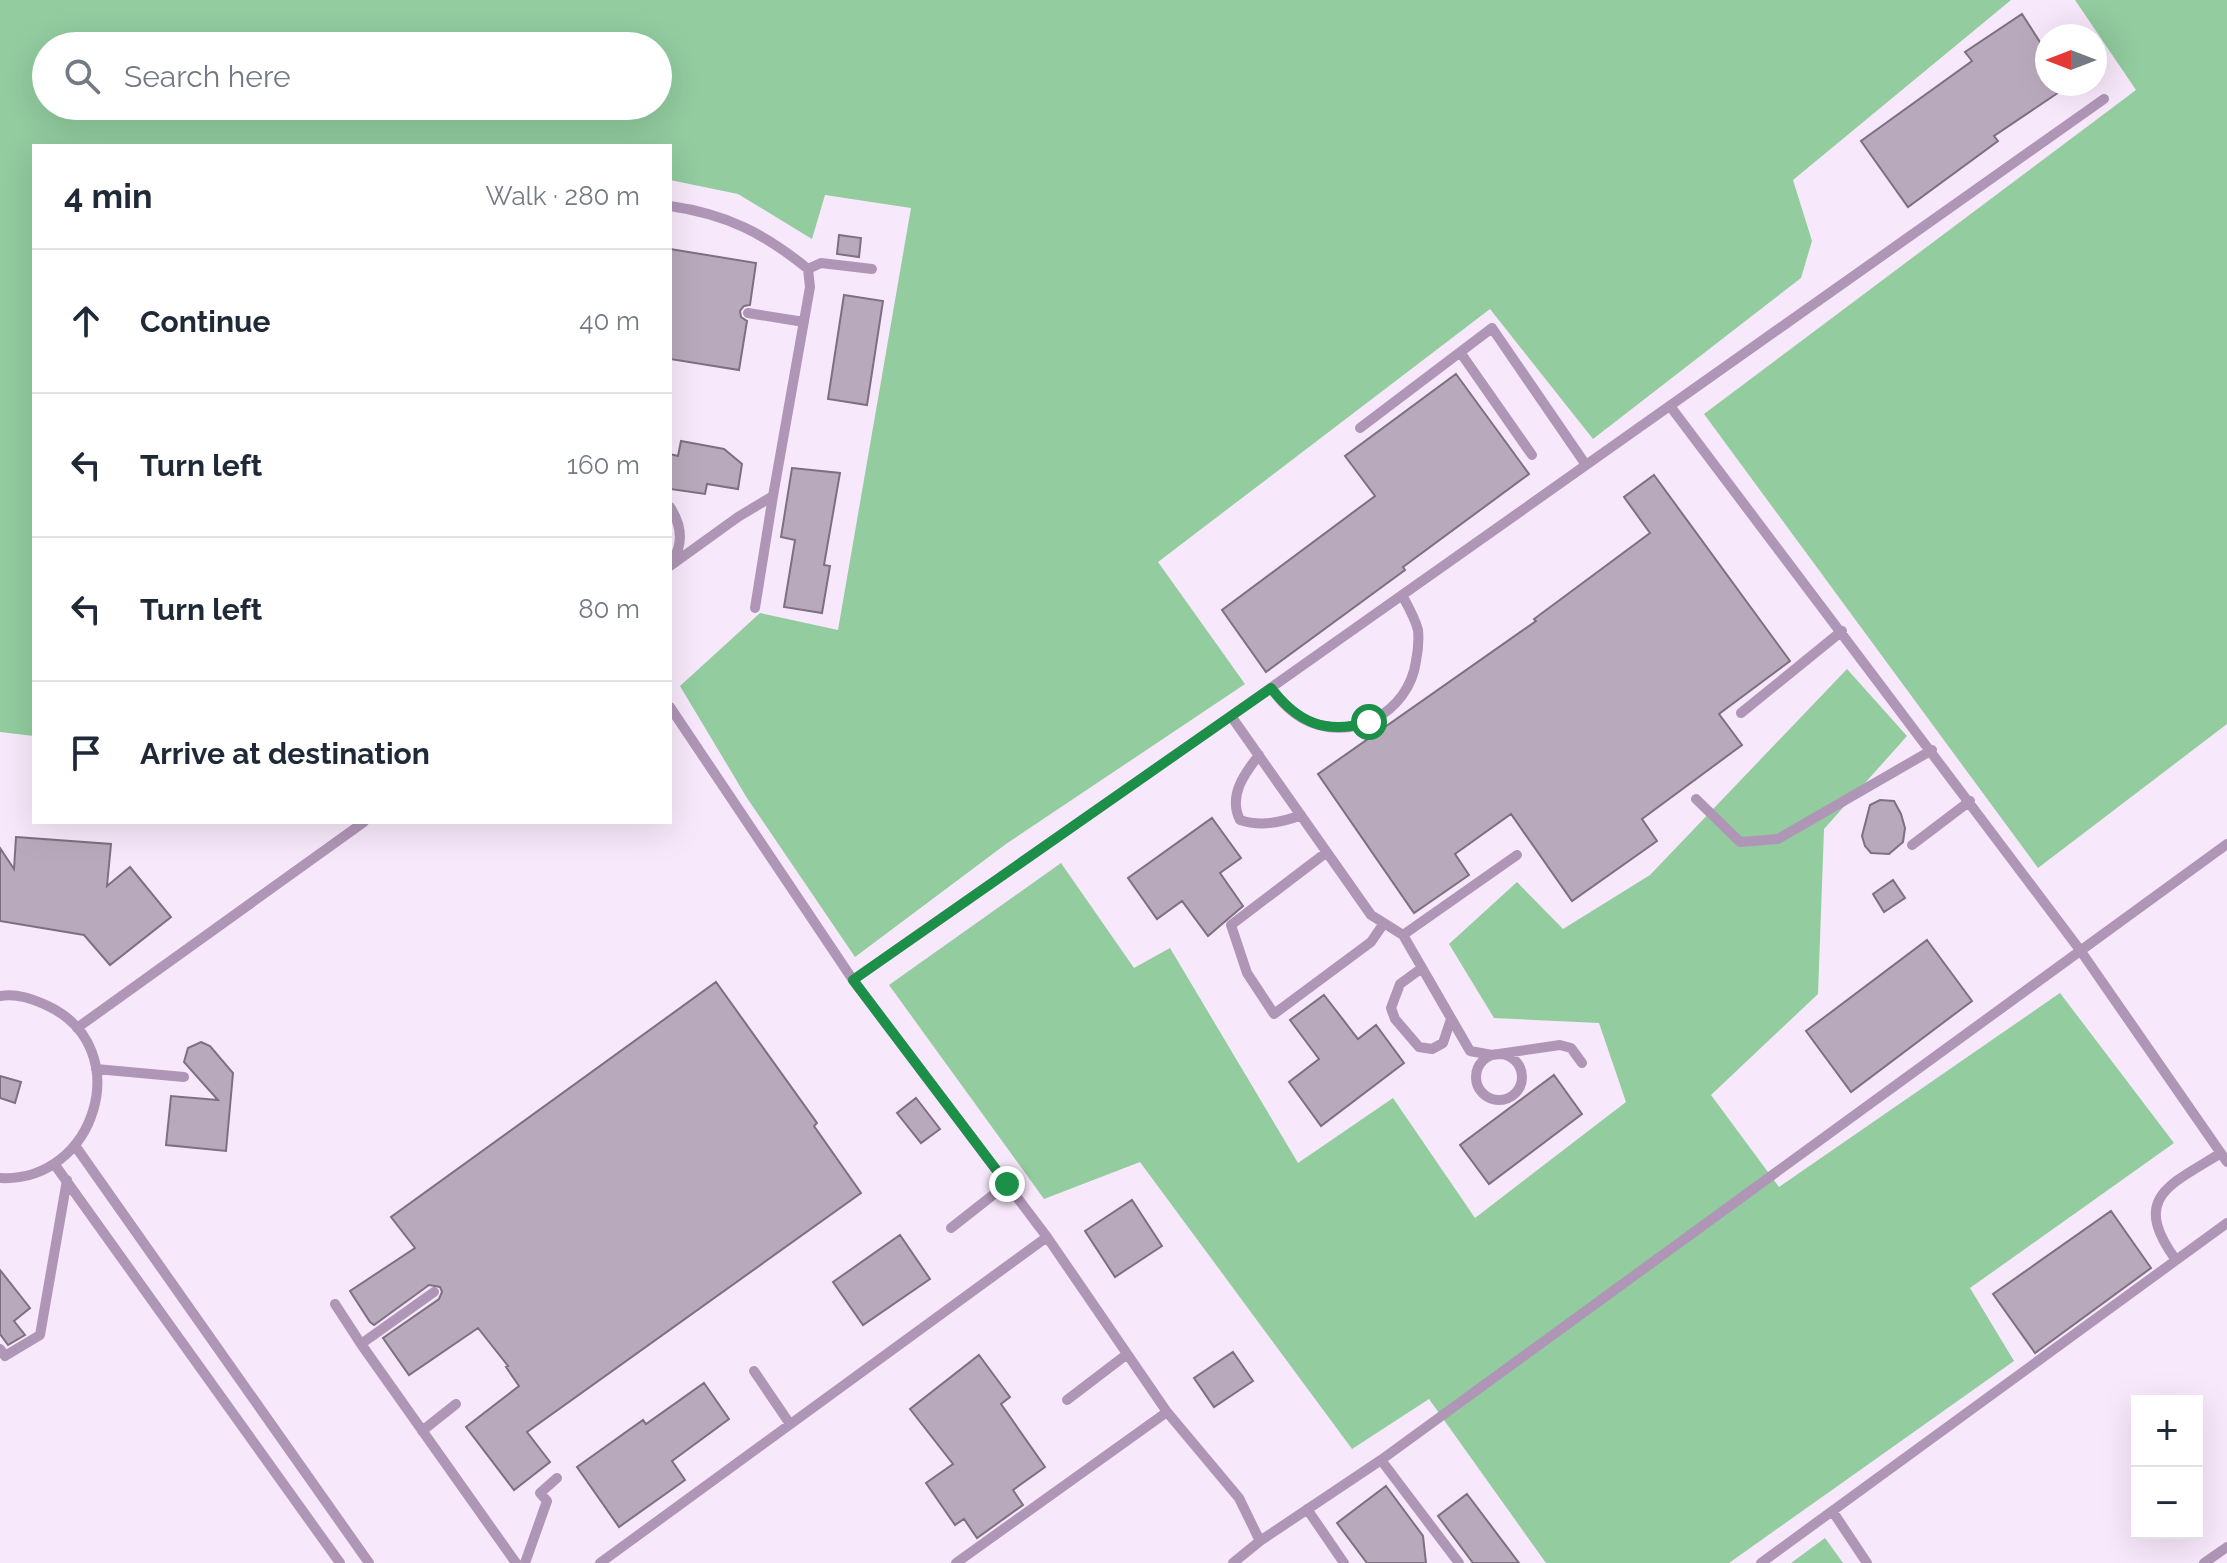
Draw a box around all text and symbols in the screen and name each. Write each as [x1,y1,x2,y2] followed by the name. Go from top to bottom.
[2035,24,2107,96] north arrow
[32,32,672,120] search box
[60,54,104,98] icon: search
[124,59,291,94] text: Search here
[64,176,152,216] text: 4 min
[486,181,640,211] text: Walk · 280 m
[64,299,108,343] icon: ahead
[140,304,271,339] text: Continue
[579,306,640,336] text: 40 m
[64,443,108,487] icon: left
[140,448,262,483] text: Turn left
[567,450,640,480] text: 160 m
[64,587,108,631] icon: left
[140,592,262,627] text: Turn left
[578,594,640,624] text: 80 m
[1351,704,1387,740] route start
[64,731,108,775] icon: arrive
[140,736,430,771] text: Arrive at destination
[989,1166,1025,1202] route end
[2131,1395,2203,1539] map controls
[2131,1395,2203,1467] button: +
[2131,1467,2203,1539] button: −

